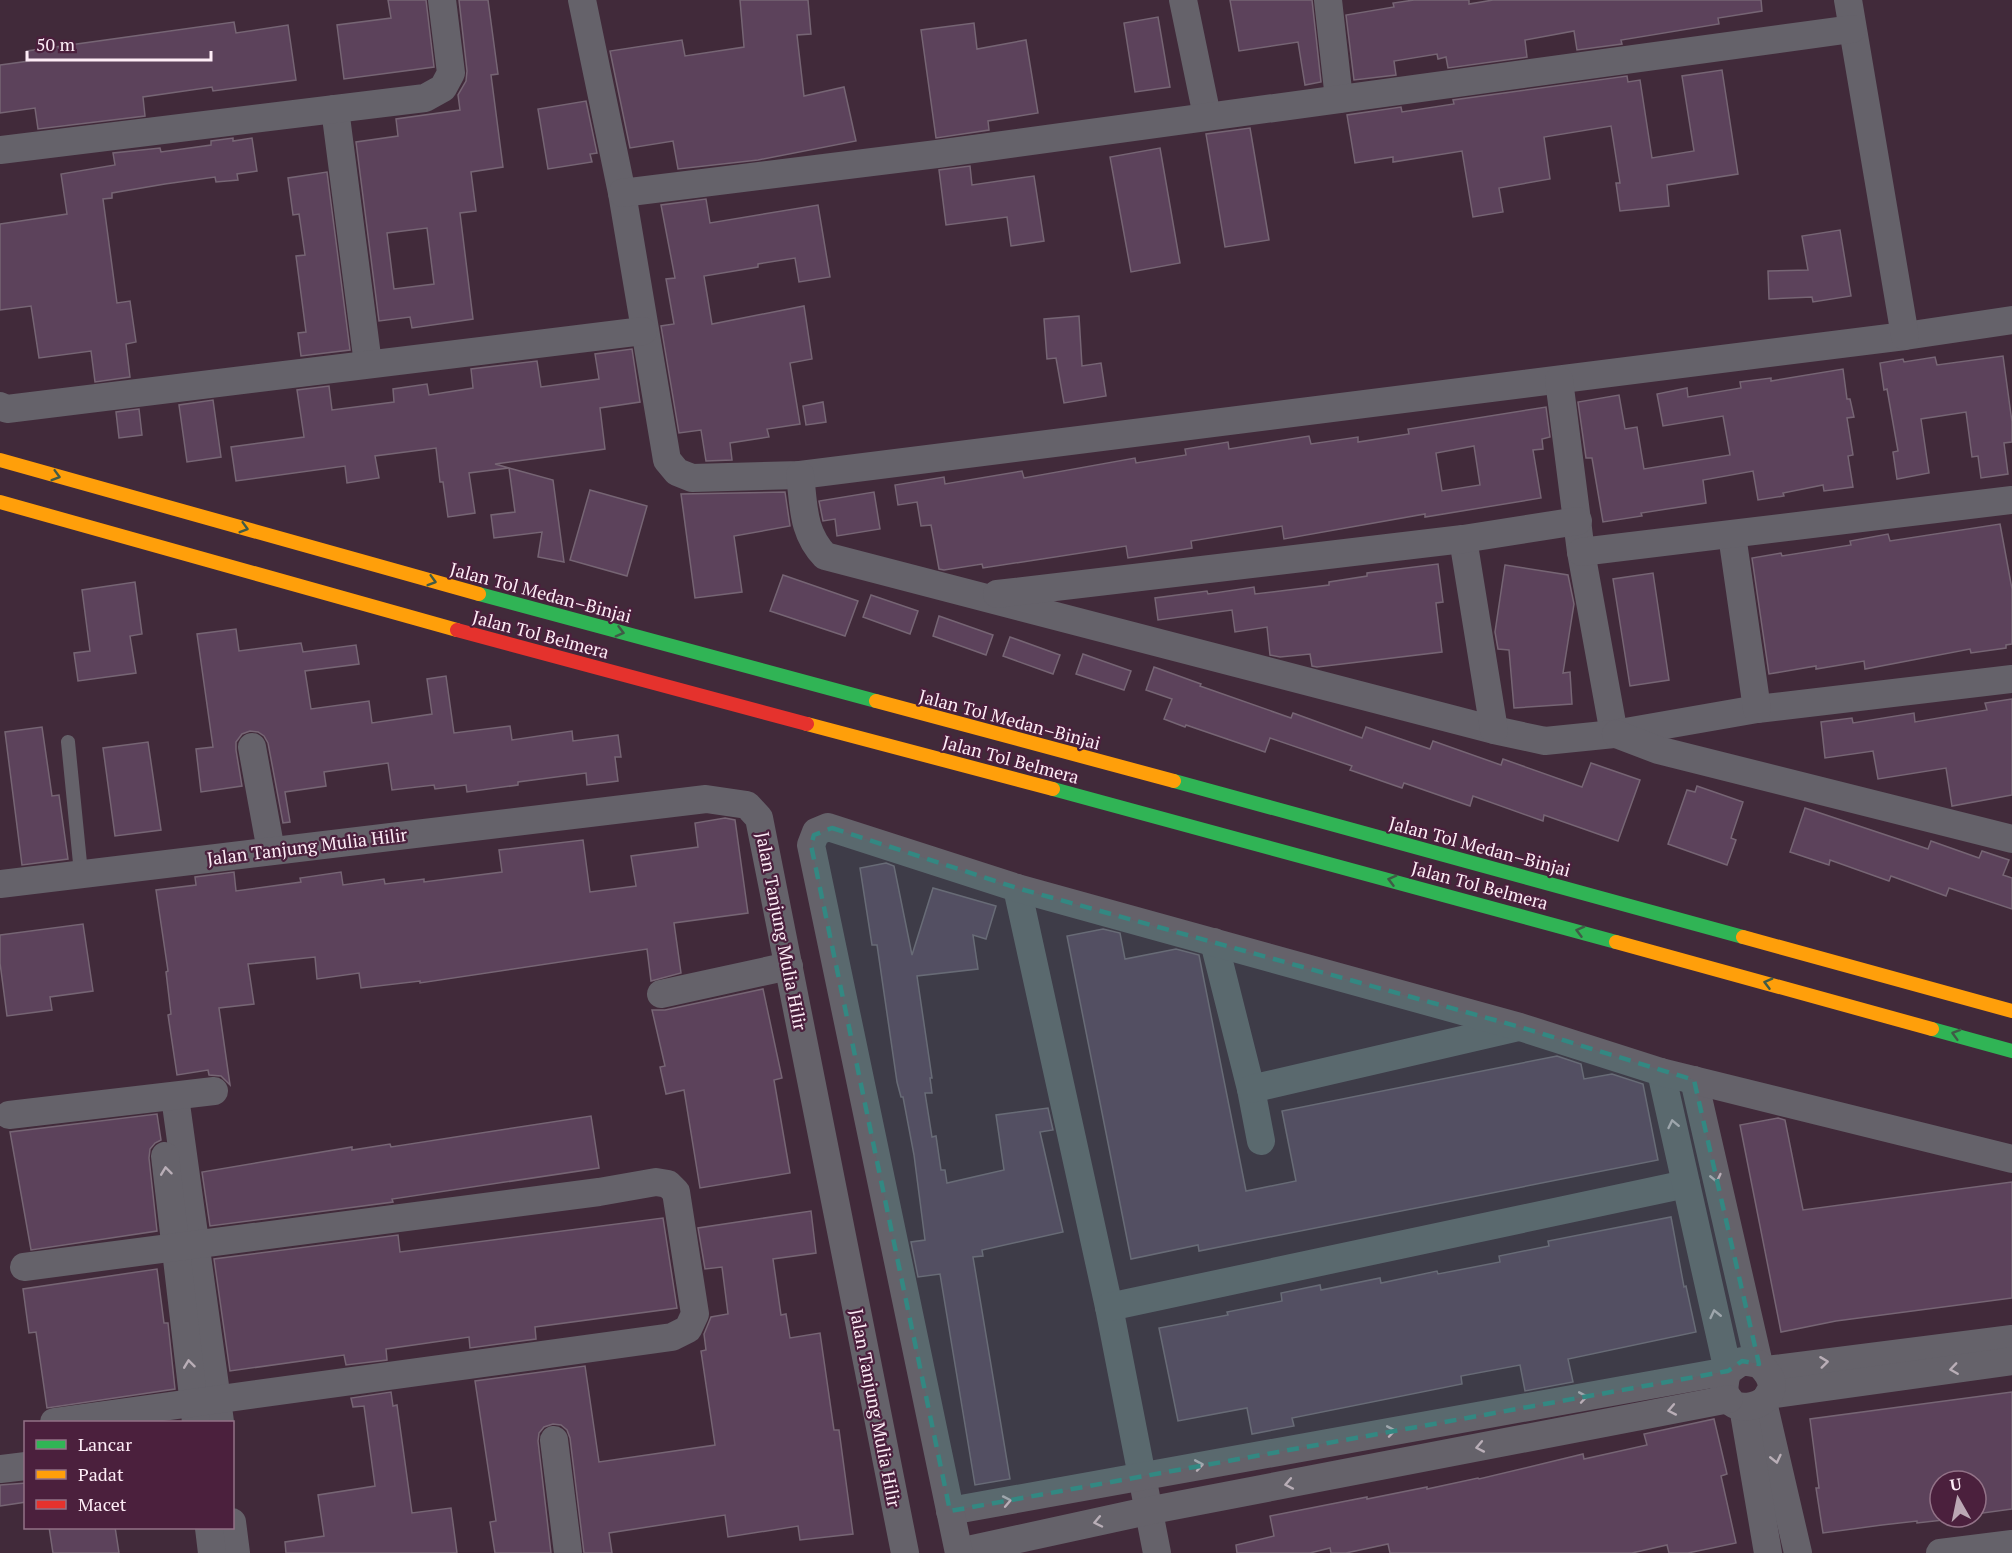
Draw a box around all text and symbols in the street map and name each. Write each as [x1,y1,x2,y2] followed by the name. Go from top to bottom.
[27,24,212,62] scale bar
[36,32,76,56] text: 50 m
[50,469,61,481] one-way arrow
[238,521,249,533] one-way arrow
[448,556,634,628] street label: Jalan Tol Medan–Binjai
[426,574,437,586] one-way arrow
[470,604,612,664] street label: Jalan Tol Belmera
[615,625,625,638] one-way arrow
[917,683,1103,755] street label: Jalan Tol Medan–Binjai
[940,729,1082,789] street label: Jalan Tol Belmera
[1387,810,1573,882] street label: Jalan Tol Medan–Binjai
[205,822,409,870] street label: Jalan Tanjung Mulia Hilir
[751,830,813,1032] street label: Jalan Tanjung Mulia Hilir
[1409,855,1551,915] street label: Jalan Tol Belmera
[1387,875,1397,887] one-way arrow
[1575,926,1585,939] one-way arrow
[1763,977,1773,990] one-way arrow
[1951,1029,1962,1041] one-way arrow
[1667,1119,1680,1129] one-way arrow
[160,1166,173,1175] one-way arrow
[1709,1173,1722,1183] one-way arrow
[845,1307,907,1509] street label: Jalan Tanjung Mulia Hilir
[1710,1309,1723,1319] one-way arrow
[1819,1357,1828,1369] one-way arrow
[183,1360,196,1369] one-way arrow
[1949,1362,1959,1375] one-way arrow
[1577,1391,1587,1404] one-way arrow
[1667,1403,1677,1416] one-way arrow
[24,1421,234,1529] legend
[1386,1425,1396,1438] one-way arrow
[78,1432,132,1456] text: Lancar
[1476,1440,1486,1453] one-way arrow
[1769,1454,1782,1464] one-way arrow
[1194,1459,1204,1472] one-way arrow
[78,1462,124,1486] text: Padat
[1928,1469,1988,1529] north arrow
[1948,1472,1964,1496] text: U
[1284,1477,1294,1490] one-way arrow
[78,1492,127,1516] text: Macet
[1002,1495,1012,1508] one-way arrow
[1093,1515,1103,1528] one-way arrow

